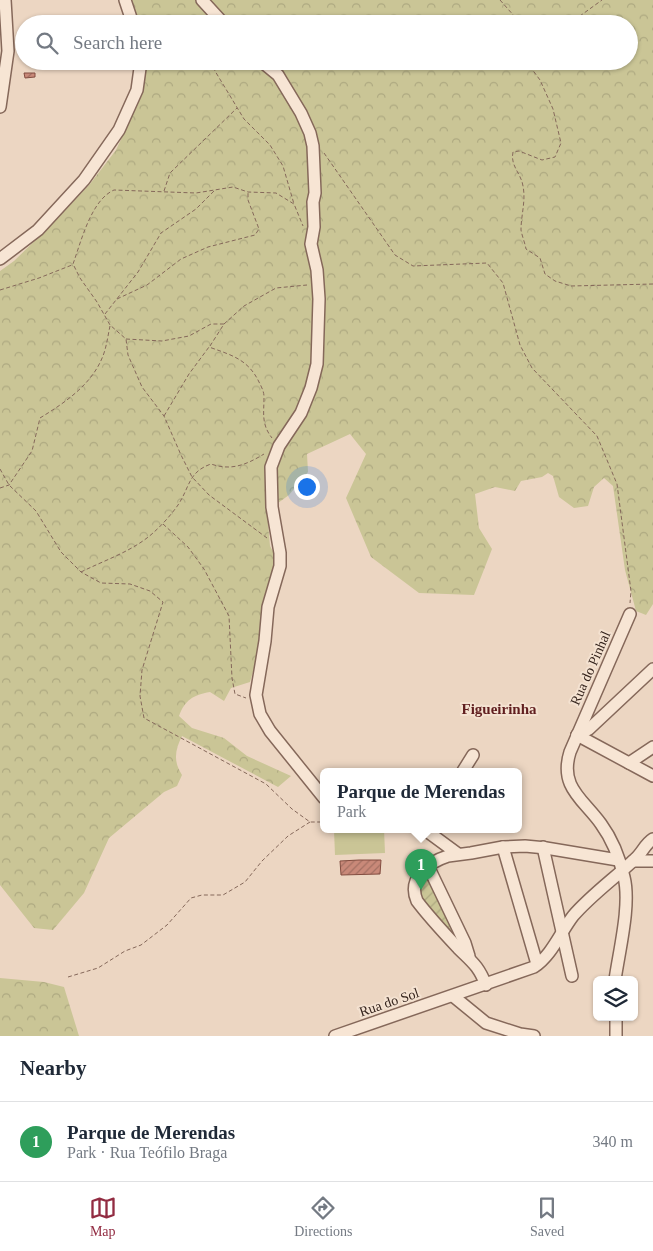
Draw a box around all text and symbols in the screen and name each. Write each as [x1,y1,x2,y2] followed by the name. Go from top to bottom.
[15,15,638,70] search box
[33,29,61,57] icon: search
[73,32,162,53] text: Search here
[294,474,320,500] your location
[567,629,613,707] street label: Rua do Pinhal
[461,701,537,717] district label: Figueirinha
[320,768,522,833] popup
[337,781,505,802] text: Parque de Merendas
[337,803,366,820] text: Park
[405,849,437,890] pin: 1
[593,976,638,1021] map controls
[593,976,638,1021] button: layers
[357,985,421,1020] street label: Rua do Sol
[20,1056,87,1080] text: Nearby
[67,1122,235,1143] text: Parque de Merendas
[32,1133,40,1150] text: 1
[593,1133,633,1150] text: 340 m
[67,1144,227,1161] text: Park · Rua Teófilo Braga
[89,1194,117,1240] tab: Map
[294,1194,353,1240] tab: Directions
[530,1194,564,1240] tab: Saved

